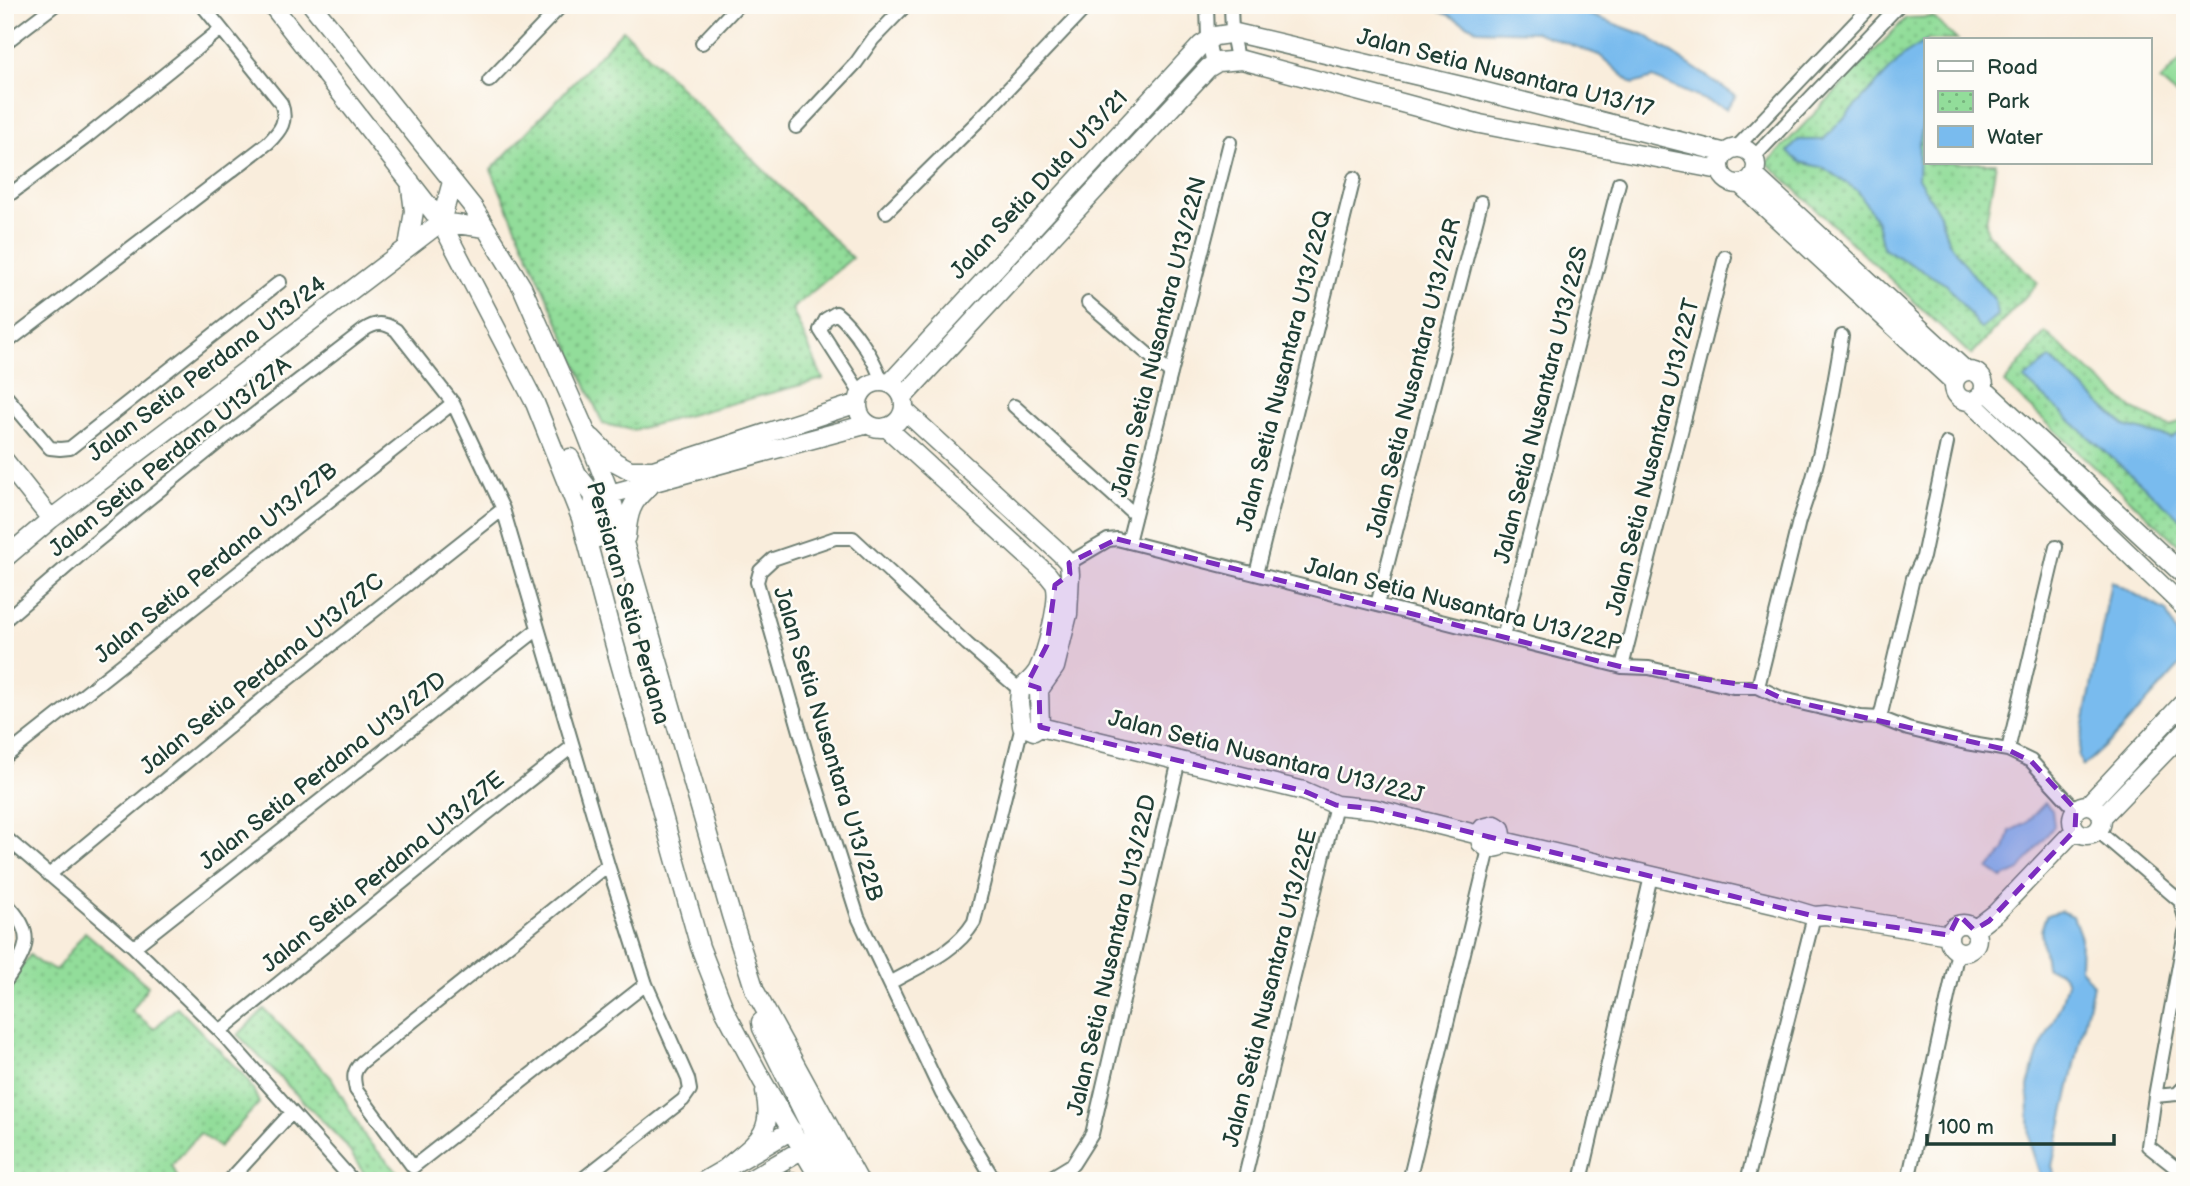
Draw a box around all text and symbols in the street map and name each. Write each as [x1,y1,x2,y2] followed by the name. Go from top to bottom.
[1354,23,1657,124] street label: Jalan Setia Nusantara U13/17
[1924,38,2152,164] legend
[1987,55,2038,80] text: Road
[944,85,1134,285] street label: Jalan Setia Duta U13/21
[1987,89,2030,114] text: Park
[1987,125,2043,150] text: Water
[1106,174,1212,500] street label: Jalan Setia Nusantara U13/22N
[1231,208,1337,534] street label: Jalan Setia Nusantara U13/22Q
[1361,215,1467,541] street label: Jalan Setia Nusantara U13/22R
[1488,244,1594,566] street label: Jalan Setia Nusantara U13/22S
[82,270,332,468] street label: Jalan Setia Perdana U13/24
[1600,295,1706,618] street label: Jalan Setia Nusantara U13/22T
[43,350,297,563] street label: Jalan Setia Perdana U13/27A
[89,456,343,670] street label: Jalan Setia Perdana U13/27B
[580,478,676,728] street label: Persiaran Setia Perdana
[1301,552,1625,658] street label: Jalan Setia Nusantara U13/22P
[135,567,389,781] street label: Jalan Setia Perdana U13/27C
[767,583,889,905] street label: Jalan Setia Nusantara U13/22B
[194,666,452,876] street label: Jalan Setia Perdana U13/27D
[1105,704,1427,810] street label: Jalan Setia Nusantara U13/22J
[256,765,510,979] street label: Jalan Setia Perdana U13/27E
[1061,792,1163,1118] street label: Jalan Setia Nusantara U13/22D
[1217,826,1323,1150] street label: Jalan Setia Nusantara U13/22E
[1927,1102,2115,1146] scale bar
[1938,1115,1994,1140] text: 100 m

